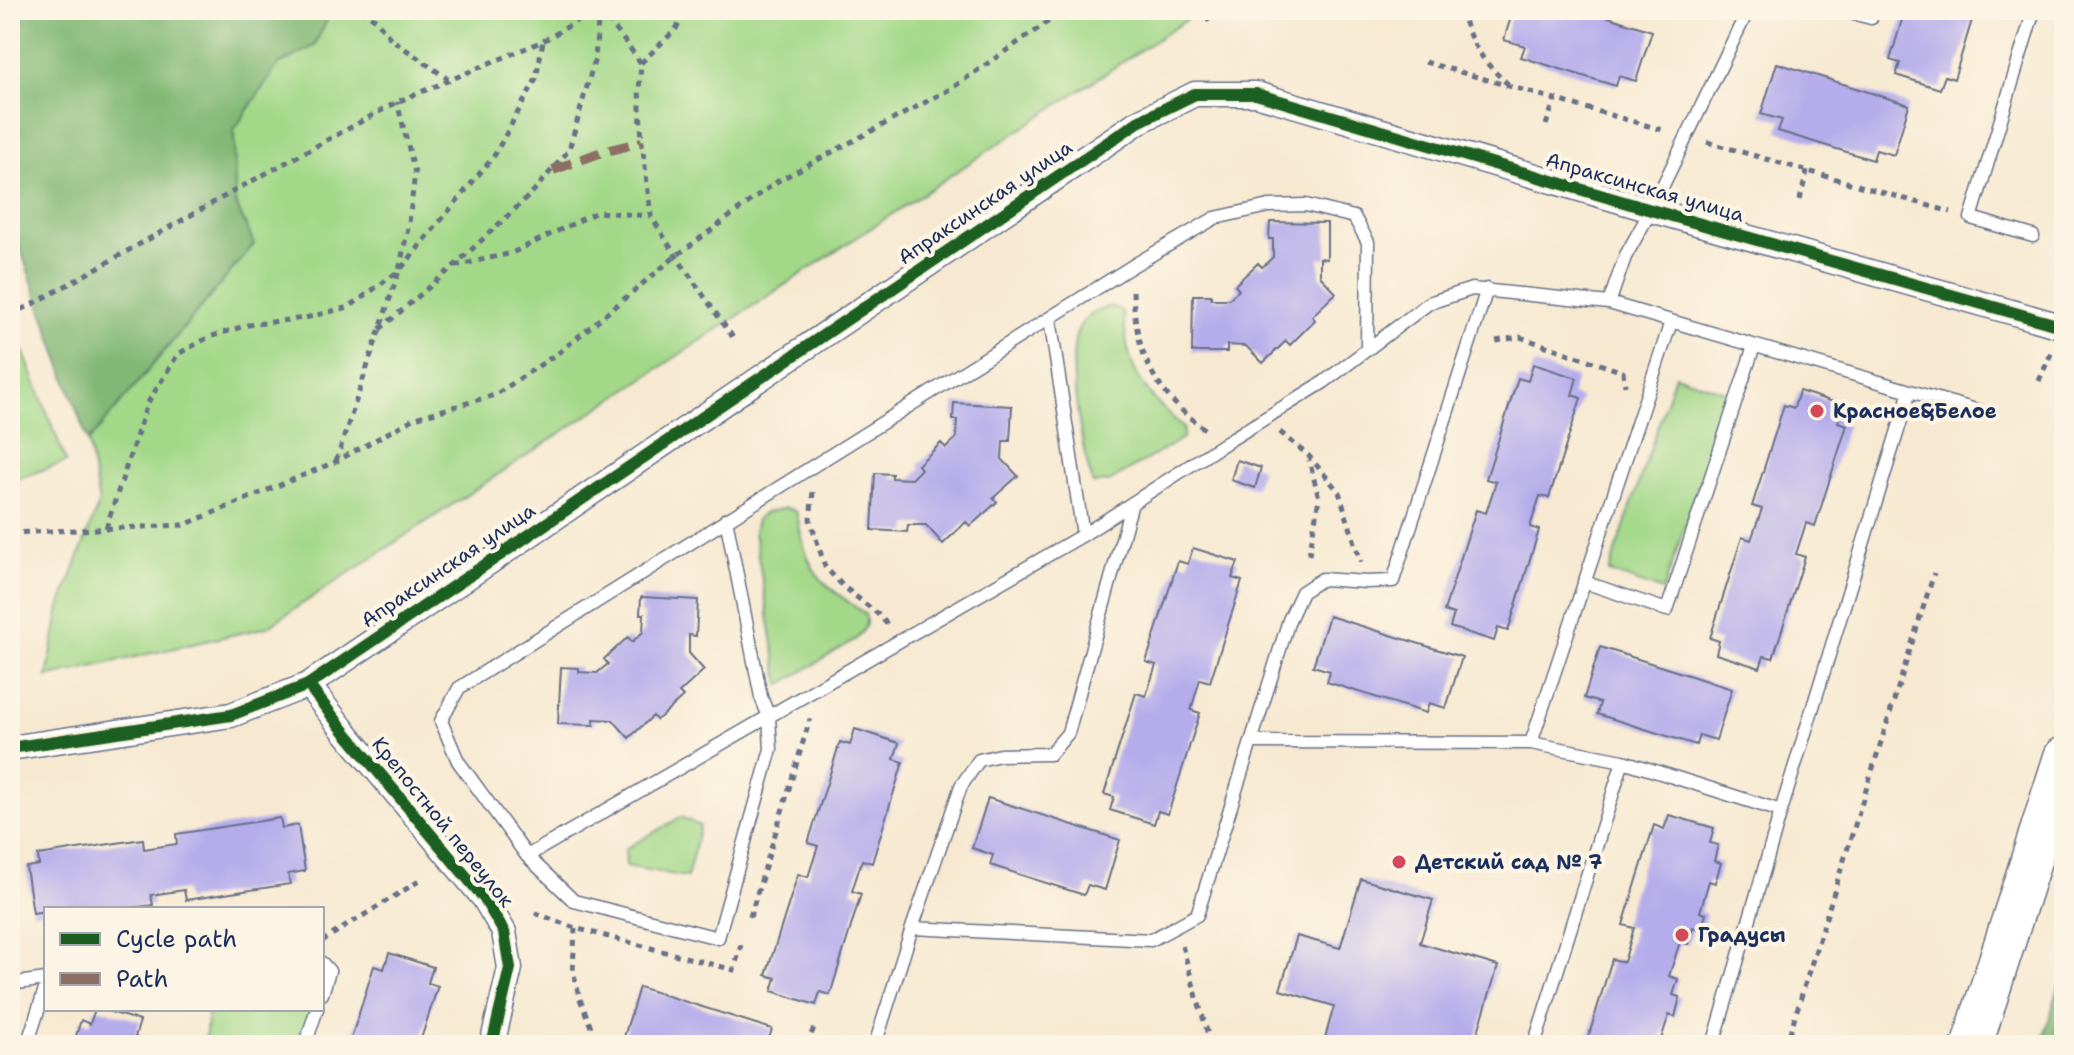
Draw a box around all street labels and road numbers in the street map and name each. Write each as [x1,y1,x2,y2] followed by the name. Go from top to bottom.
[893,134,1078,270] street label: Апраксинская улица
[1543,146,1748,228] street label: Апраксинская улица
[356,497,541,633] street label: Апраксинская улица
[366,732,520,913] street label: Крепостной переулок

